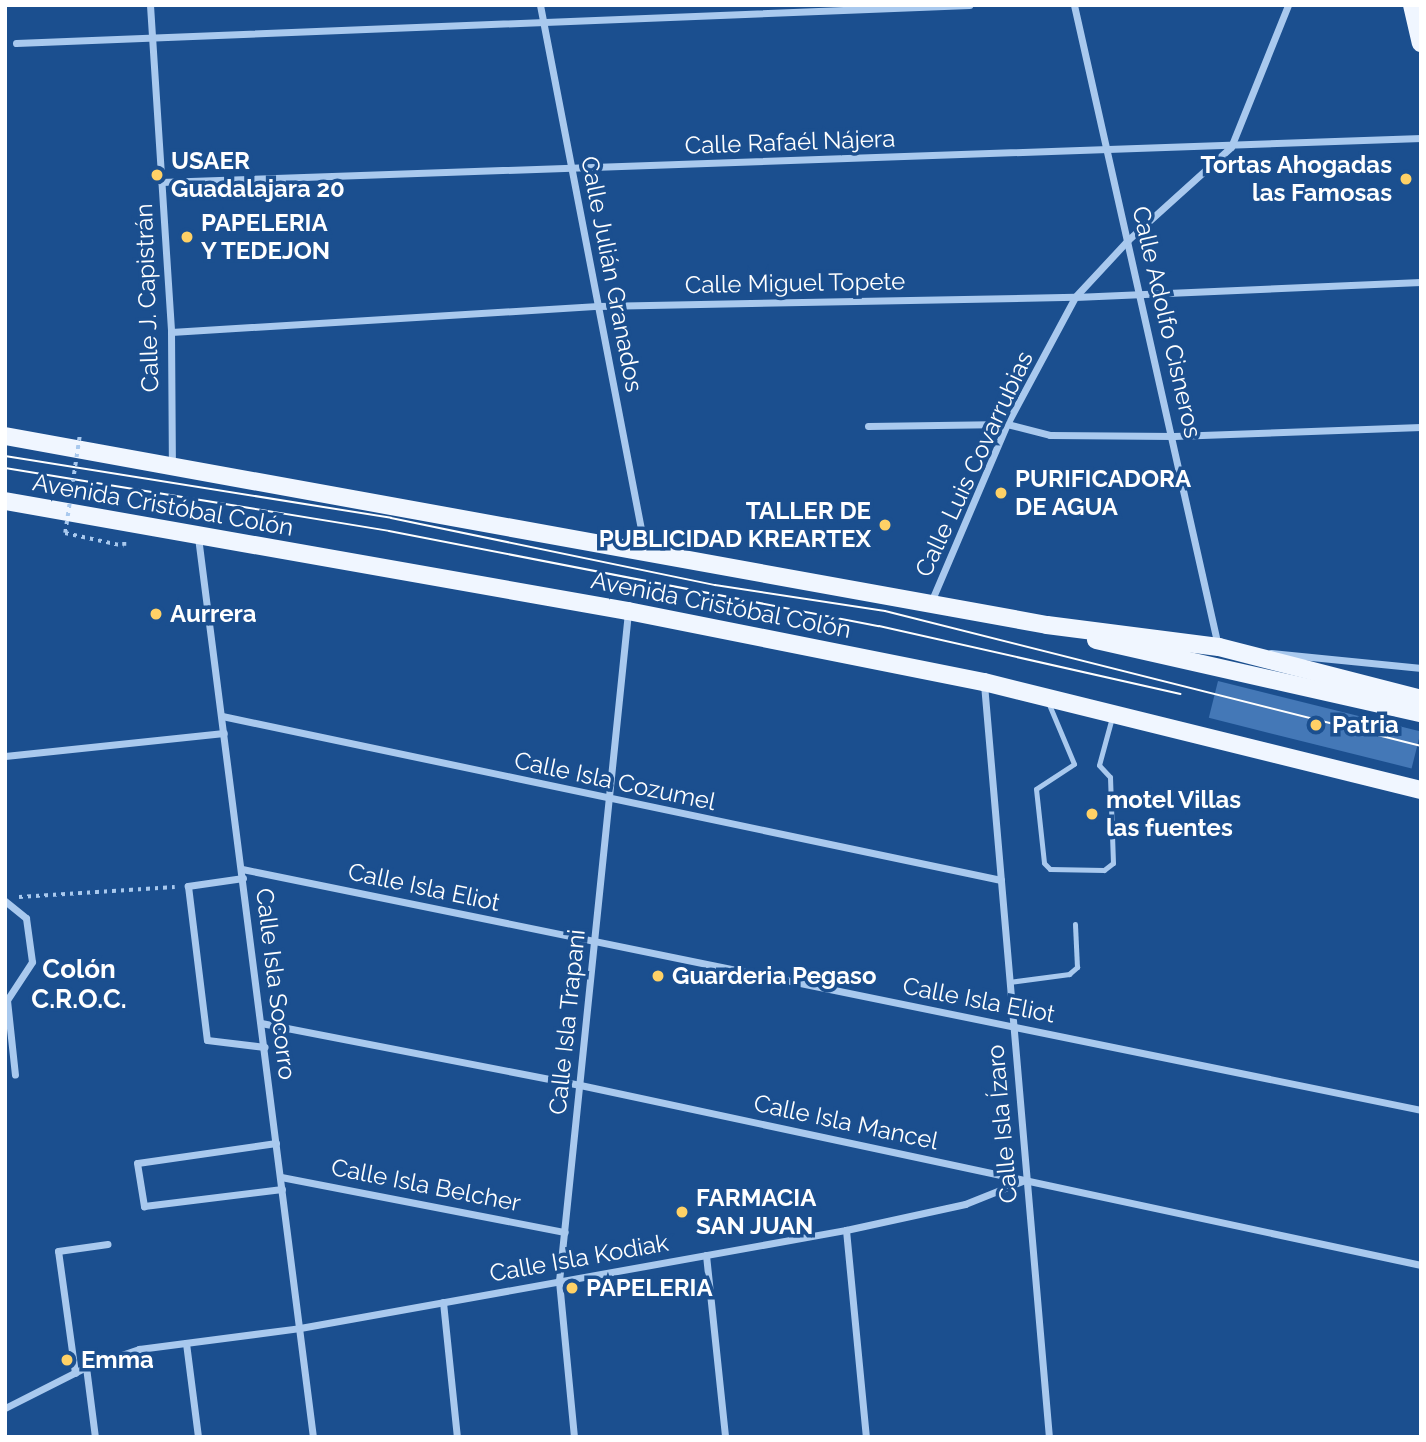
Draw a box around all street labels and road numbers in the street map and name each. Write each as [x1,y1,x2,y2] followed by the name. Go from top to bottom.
[684,124,896,160] street label: Calle Rafaél Nájera
[575,153,649,395] street label: Calle Julián Granados
[129,203,165,393] street label: Calle J. Capistrán
[1126,203,1208,441] street label: Calle Adolfo Cisneros
[684,267,906,299] street label: Calle Miguel Topete
[909,347,1039,581] street label: Calle Luis Covarrubias
[30,468,296,542] street label: Avenida Cristóbal Colón
[588,566,854,644] street label: Avenida Cristóbal Colón
[512,746,718,816] street label: Calle Isla Cozumel
[345,857,503,917] street label: Calle Isla Eliot
[250,887,302,1081] street label: Calle Isla Socorro
[543,927,591,1117] street label: Calle Isla Trapani
[900,971,1058,1029] street label: Calle Isla Eliot
[981,1043,1023,1205] street label: Calle Isla Ízaro
[751,1088,941,1156] street label: Calle Isla Mancel
[329,1153,523,1217] street label: Calle Isla Belcher
[487,1228,671,1288] street label: Calle Isla Kodiak

